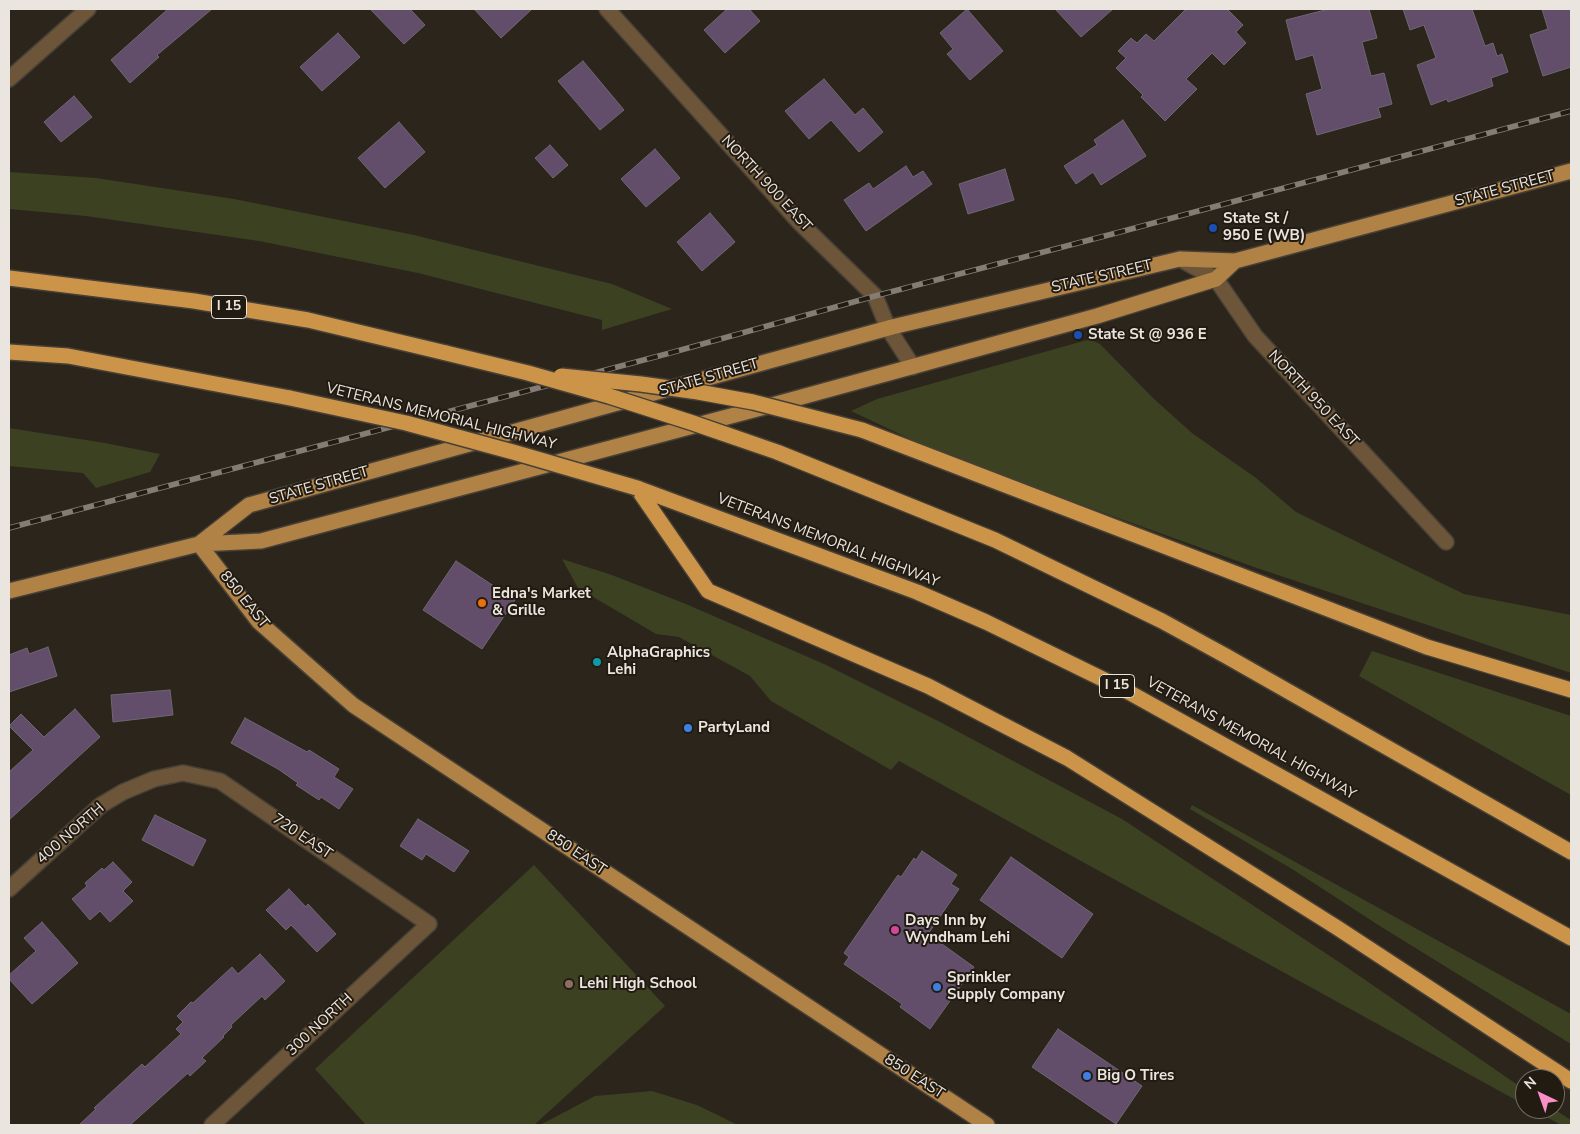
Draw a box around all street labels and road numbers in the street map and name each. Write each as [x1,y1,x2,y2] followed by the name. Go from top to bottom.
[717,132,815,236] street label: NORTH 900 EAST
[1453,167,1557,211] street label: STATE STREET
[1050,257,1154,297] street label: STATE STREET
[212,296,246,318] road number: I 15
[1264,347,1362,451] street label: NORTH 950 EAST
[657,355,761,401] street label: STATE STREET
[324,380,558,454] street label: VETERANS MEMORIAL HIGHWAY
[267,463,371,509] street label: STATE STREET
[714,490,942,592] street label: VETERANS MEMORIAL HIGHWAY
[216,568,272,632] street label: 850 EAST
[1100,674,1134,698] road number: I 15
[1143,674,1359,804] street label: VETERANS MEMORIAL HIGHWAY
[34,800,108,868] street label: 400 NORTH
[269,810,335,864] street label: 720 EAST
[543,826,609,880] street label: 850 EAST
[283,990,357,1060] street label: 300 NORTH
[880,1051,948,1103] street label: 850 EAST

